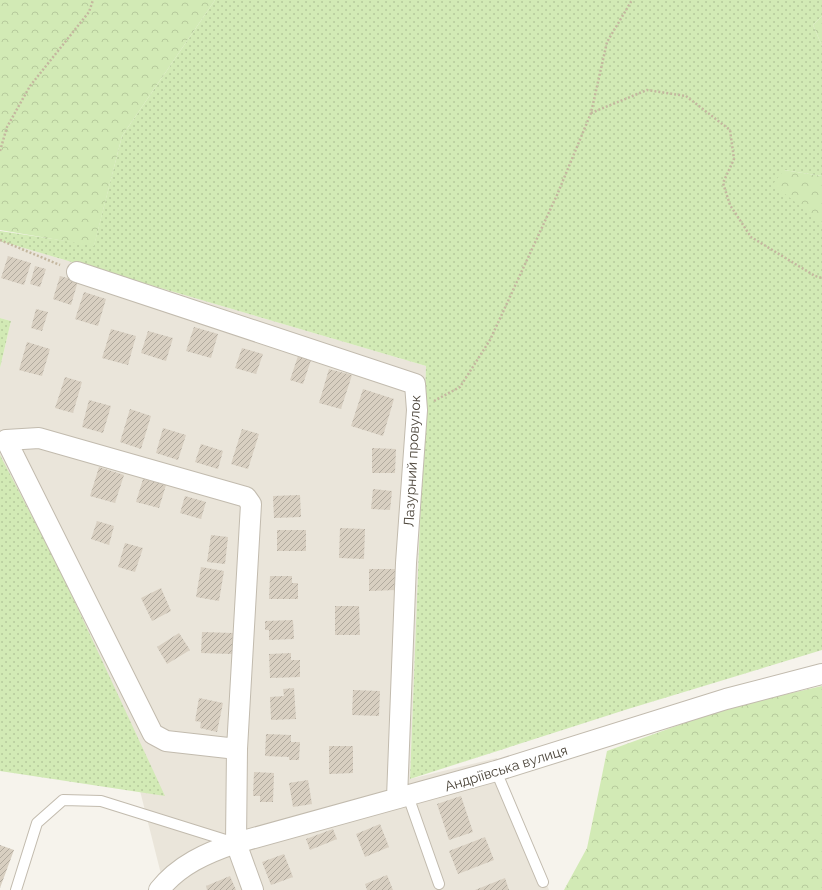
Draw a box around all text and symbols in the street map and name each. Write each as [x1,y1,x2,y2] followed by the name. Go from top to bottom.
[401,394,423,528] street label: Лазурний провулок
[443,742,569,794] street label: Андріївська вулиця

